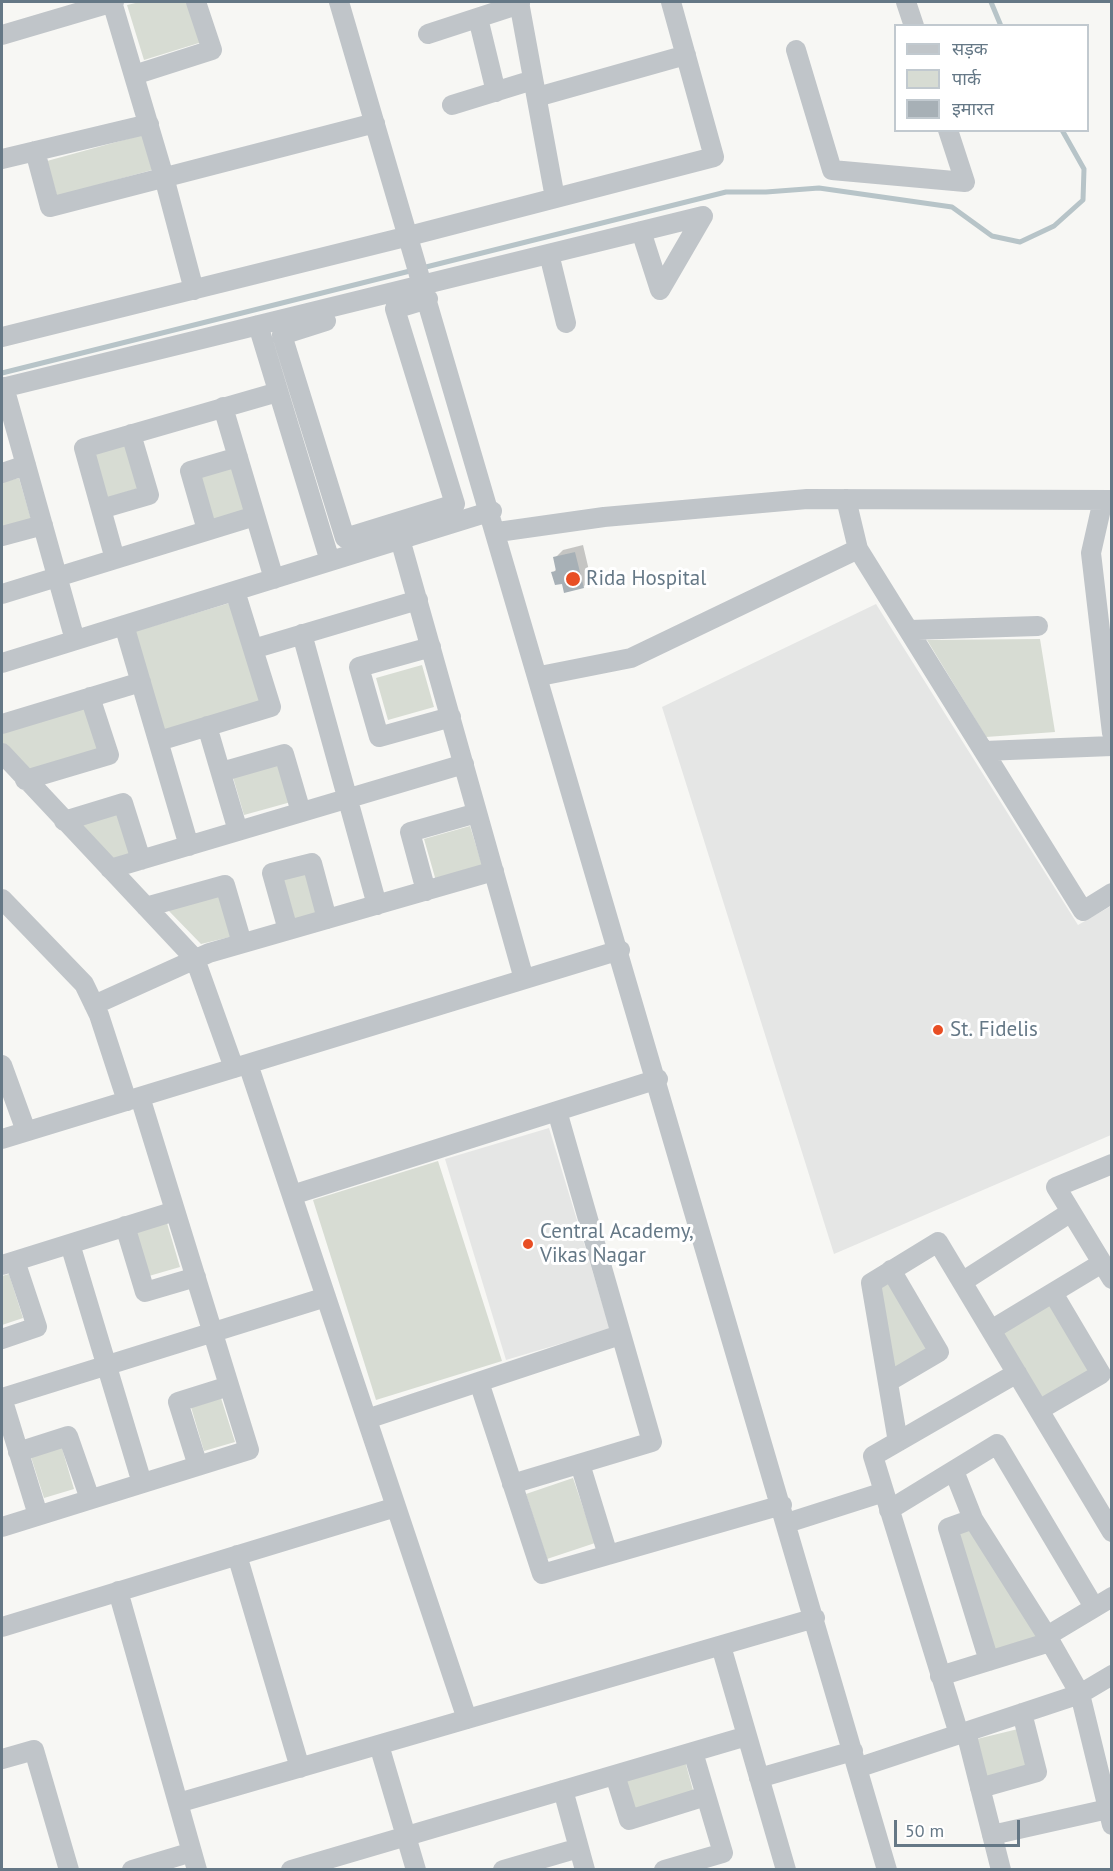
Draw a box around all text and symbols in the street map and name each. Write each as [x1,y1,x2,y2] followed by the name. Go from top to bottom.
[894,24,1089,132] legend
[952,37,988,60] text: सड़क
[952,67,981,90] text: पार्क
[952,97,994,120] text: इमारत
[586,566,706,592] place label: Rida Hospital
[564,570,582,588] marker: Rida Hospital
[950,1017,1038,1043] place label: St. Fidelis
[931,1023,945,1037] marker: St. Fidelis
[540,1219,694,1269] place label: Central Academy, Vikas Nagar
[521,1237,535,1251] marker: Central Academy, Vikas Nagar
[897,1808,1023,1846] scale bar
[905,1819,944,1842] text: 50 m

